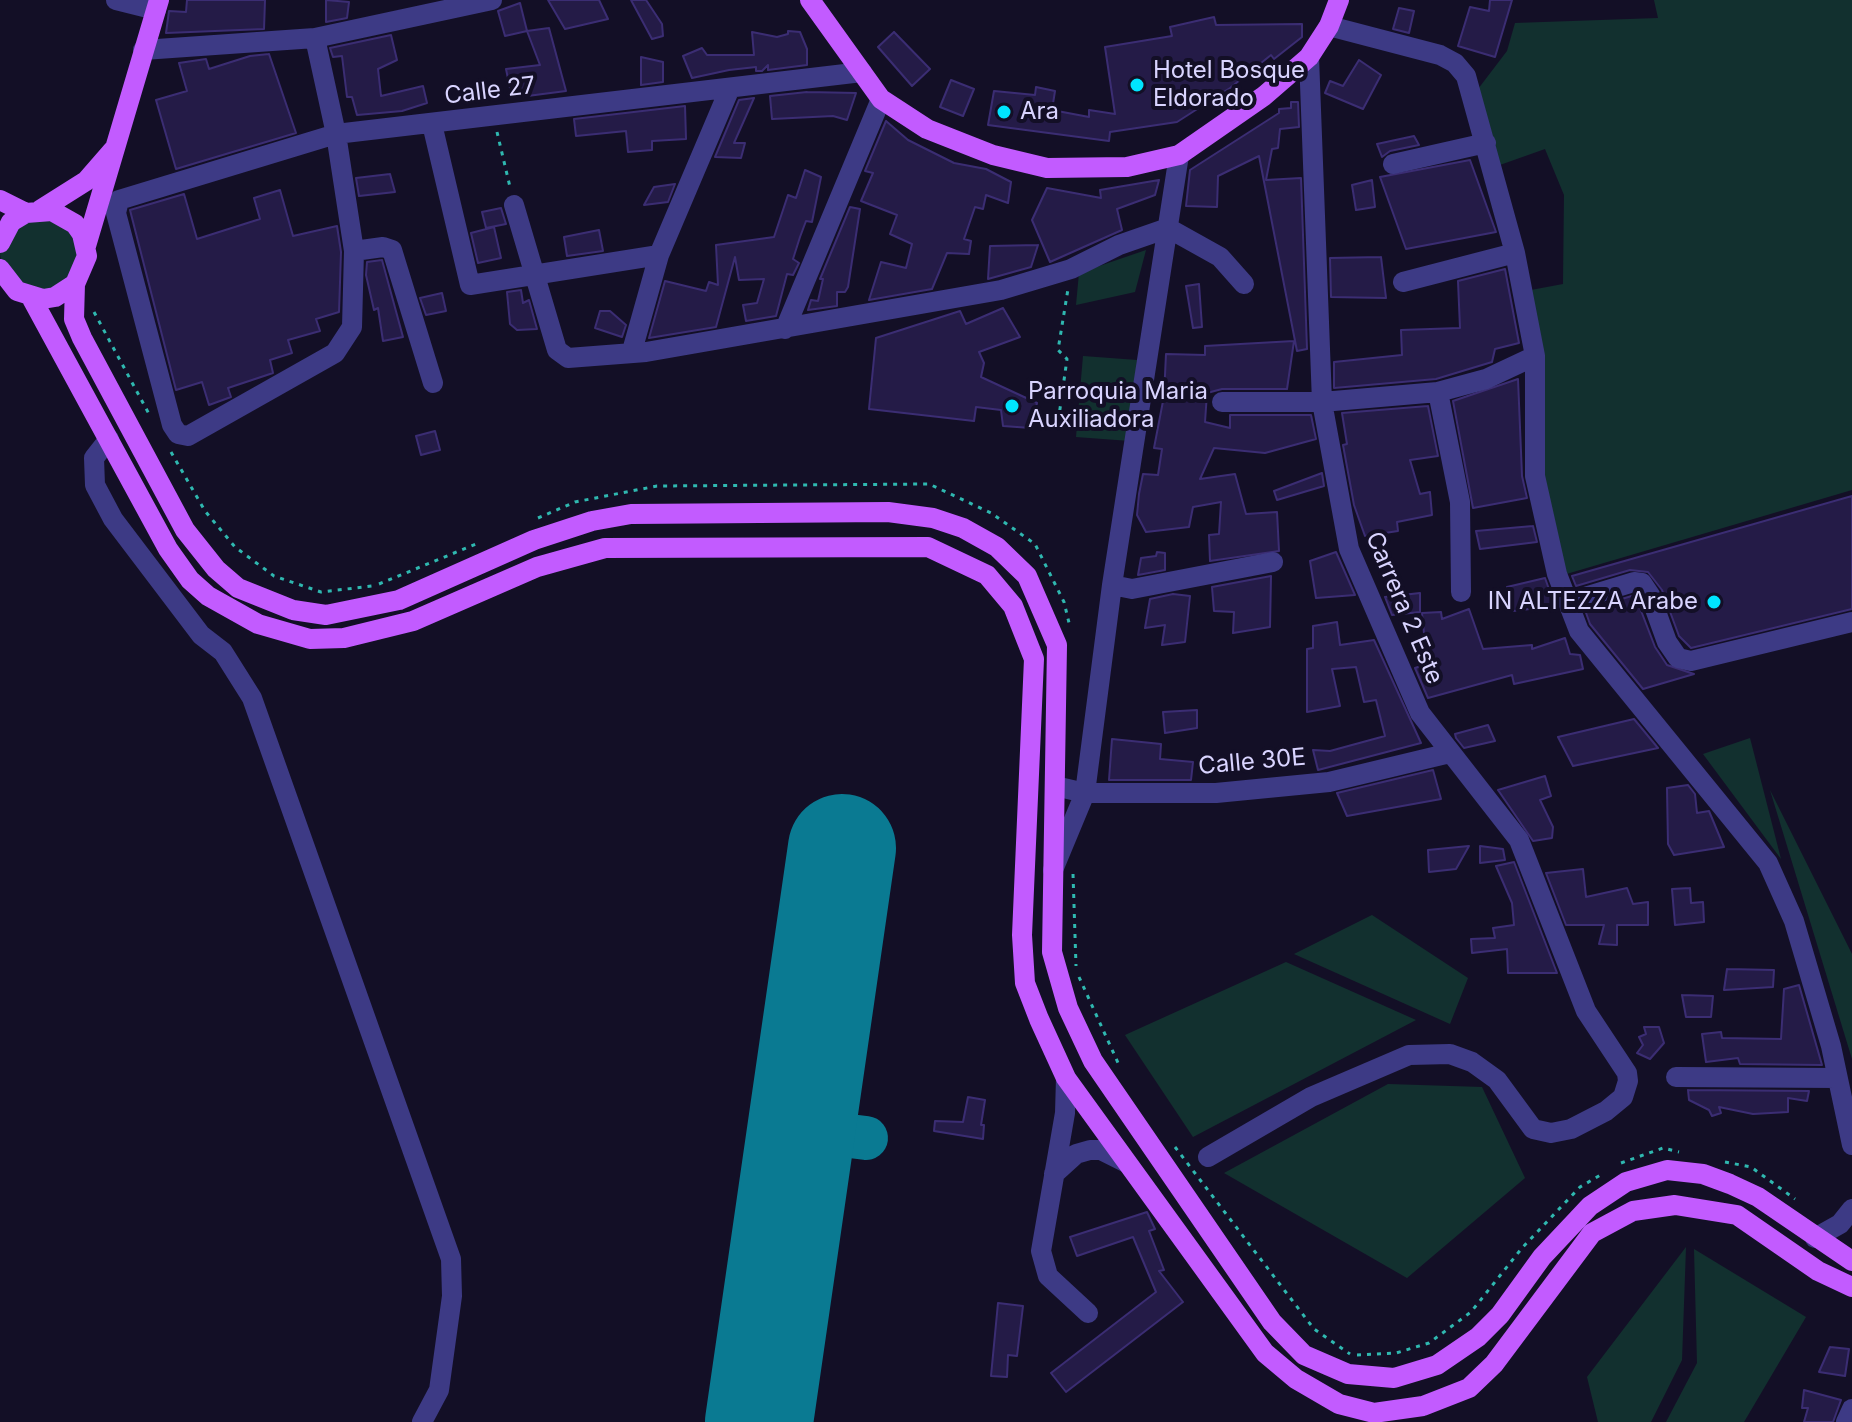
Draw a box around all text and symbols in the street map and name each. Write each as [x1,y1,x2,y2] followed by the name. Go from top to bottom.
[1153,57,1305,113] place label: Hotel Bosque Eldorado
[443,71,537,111] street label: Calle 27
[1128,76,1146,94] marker: Hotel Bosque Eldorado
[1020,98,1059,126] place label: Ara
[995,103,1013,121] marker: Ara
[1028,378,1208,434] place label: Parroquia Maria Auxiliadora
[1003,397,1021,415] marker: Parroquia Maria Auxiliadora
[1359,528,1449,688] street label: Carrera 2 Este
[1488,588,1698,616] place label: IN ALTEZZA Arabe
[1705,593,1723,611] marker: IN ALTEZZA Arabe
[1197,743,1307,781] street label: Calle 30E

